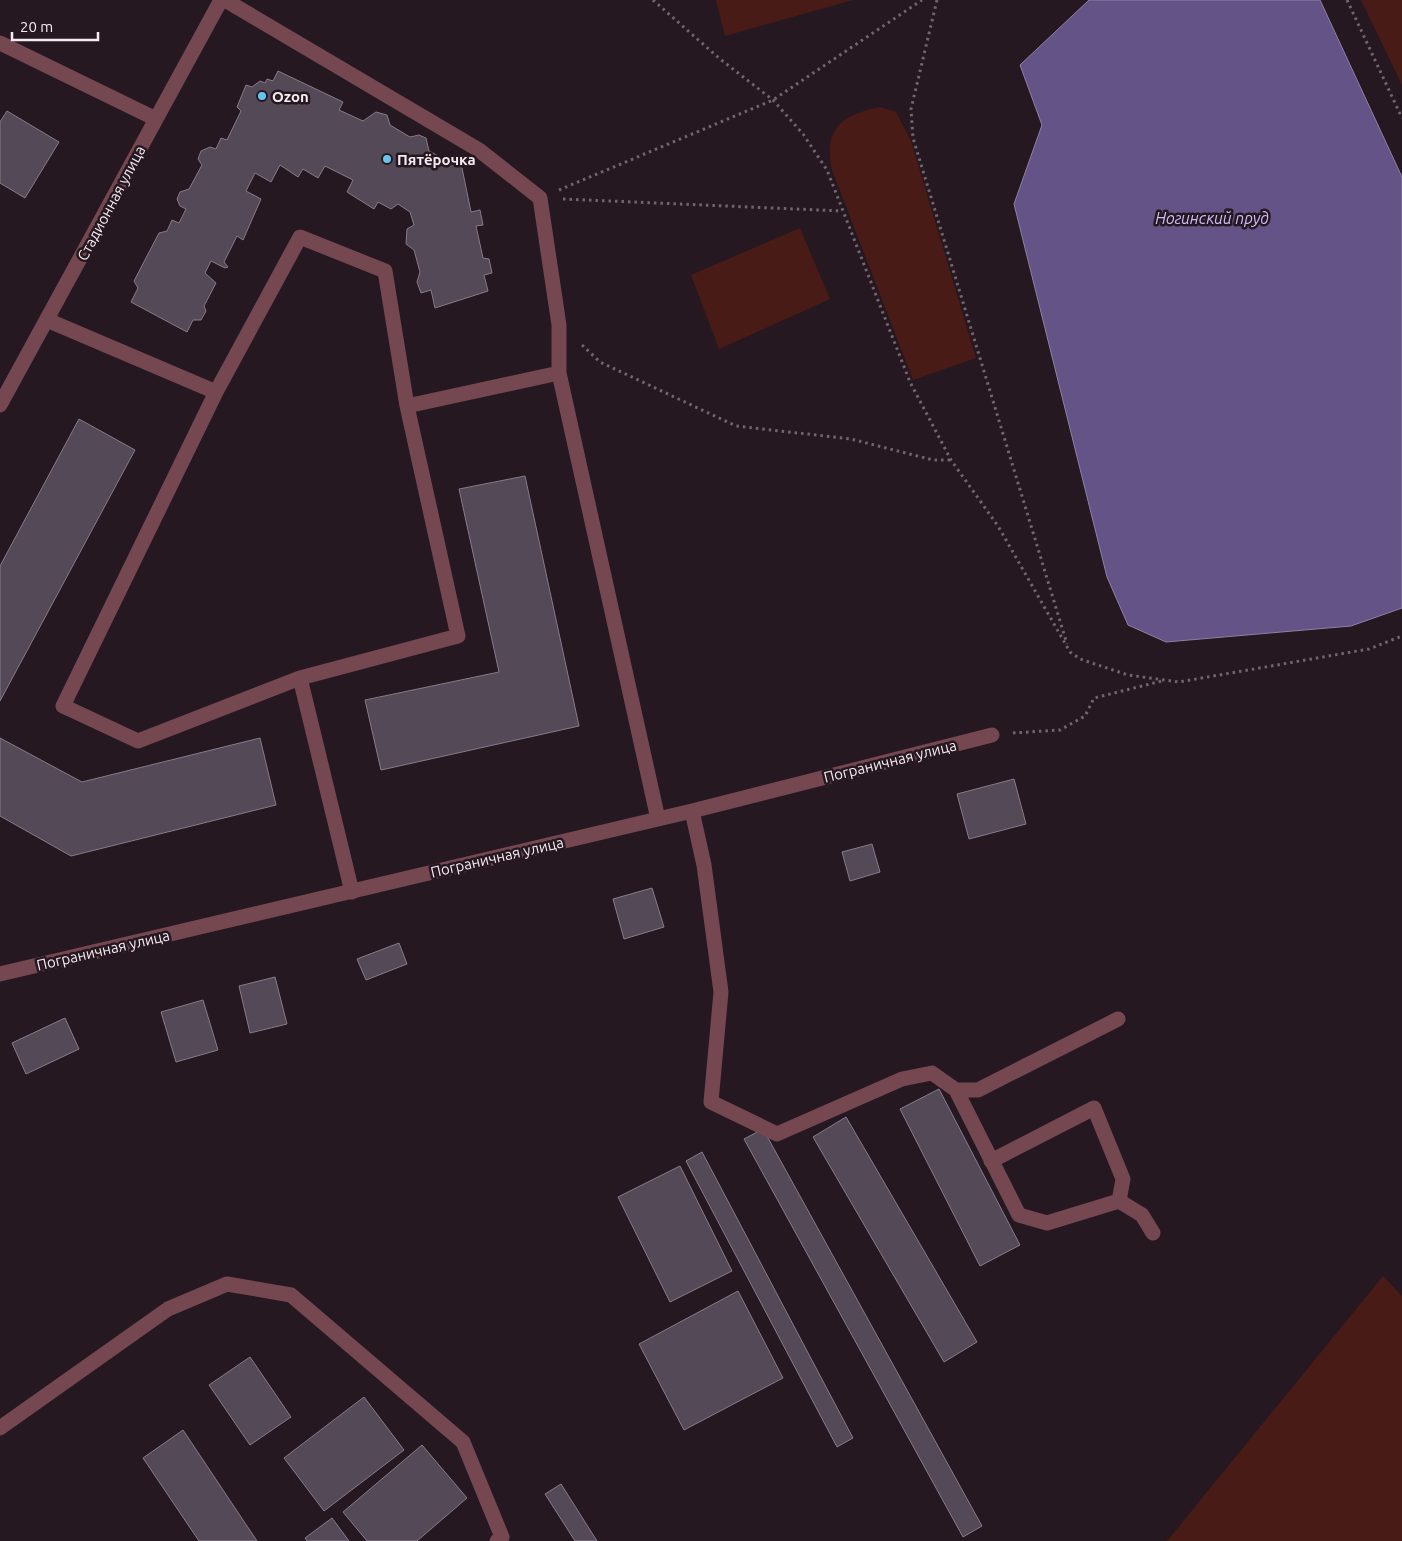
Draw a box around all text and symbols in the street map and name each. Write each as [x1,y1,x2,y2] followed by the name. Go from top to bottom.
[12,10,99,42] scale bar
[20,18,53,35] text: 20 m
[272,88,309,105] place label: Ozon
[256,90,268,102] marker: Ozon
[74,143,148,263] street label: Стадионная улица
[397,151,476,168] place label: Пятёрочка
[381,153,393,165] marker: Пятёрочка
[1155,209,1269,227] water label: Ногинский пруд
[822,736,958,786] street label: Пограничная улица
[429,833,565,881] street label: Пограничная улица
[35,926,171,974] street label: Пограничная улица

